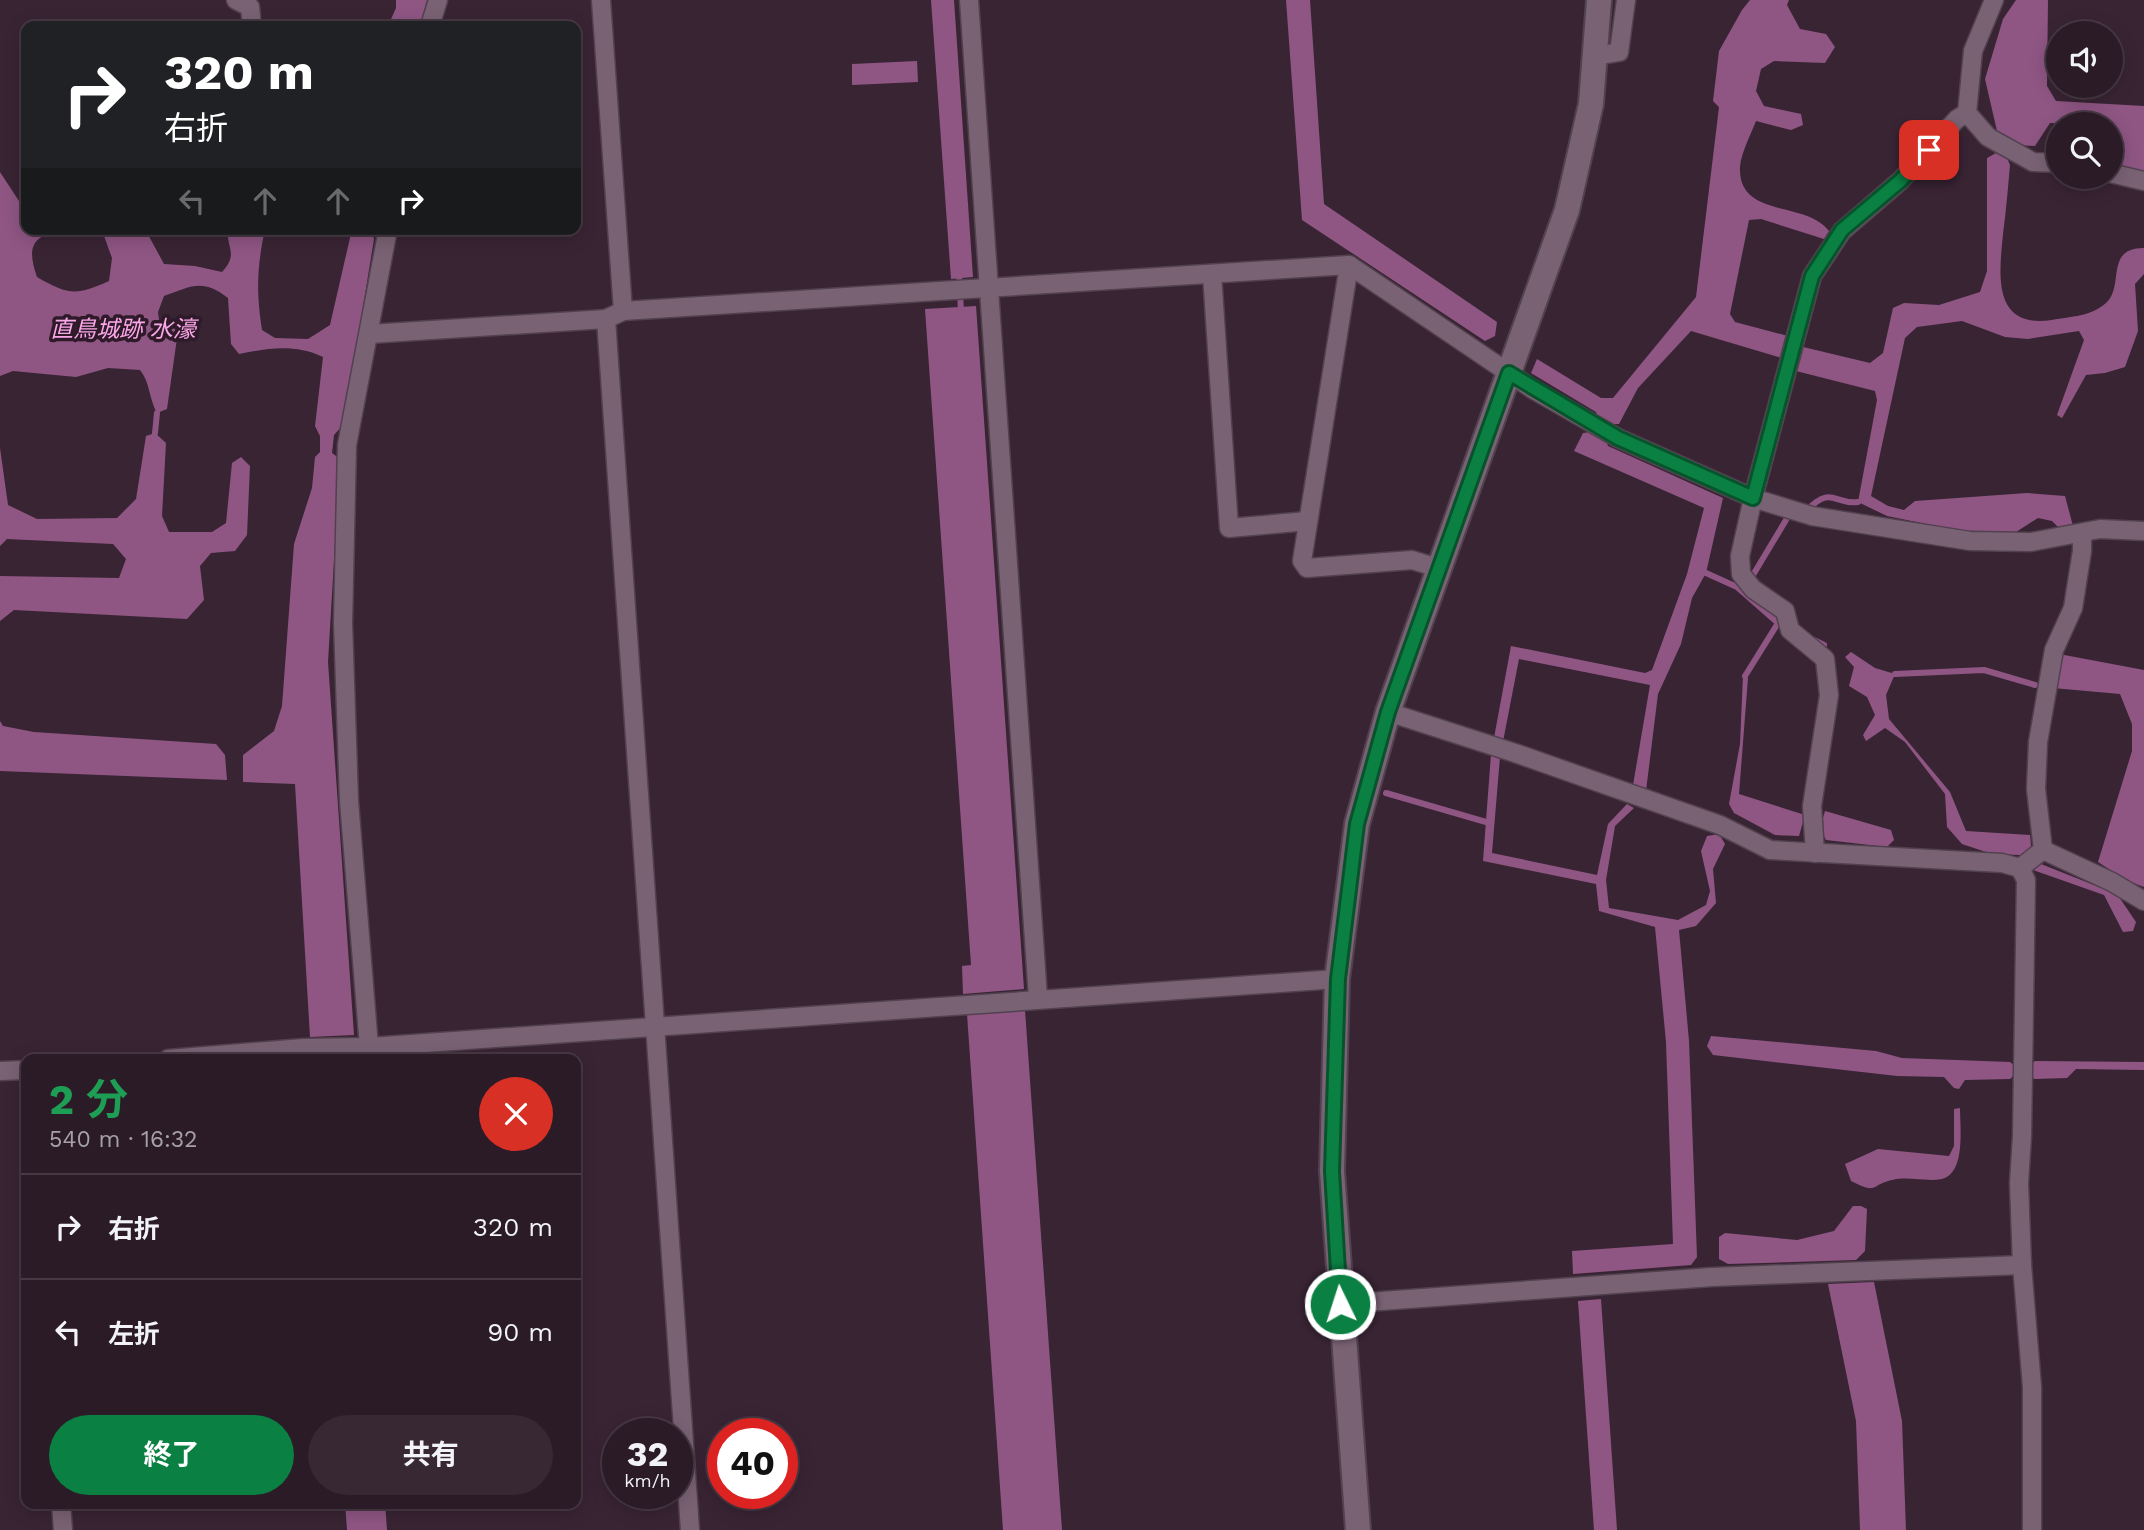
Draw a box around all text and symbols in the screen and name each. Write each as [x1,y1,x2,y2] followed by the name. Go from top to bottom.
[2046,21,2123,189] map controls
[2046,21,2123,98] button: sound
[164,43,314,101] text: 320 m
[49,49,140,140] icon: right
[164,109,228,147] text: 右折
[2046,112,2123,189] button: search
[1899,120,1959,180] pin
[1910,131,1948,169] icon: arrive
[173,182,211,220] icon: left
[246,182,284,220] icon: ahead
[319,182,357,220] icon: ahead
[392,182,430,220] icon: right
[50,316,200,343] water label: 直鳥城跡 水濠
[49,1075,128,1124] text: 2 分
[479,1077,553,1151] button: close
[49,1126,198,1153] text: 540 m · 16:32
[49,1208,87,1246] icon: right
[473,1212,553,1242] text: 320 m
[108,1214,160,1244] text: 右折
[1303,1267,1377,1341] position arrow
[49,1313,87,1351] icon: left
[487,1317,553,1347] text: 90 m
[108,1319,160,1349] text: 左折
[49,1415,294,1495] button: 終了
[308,1415,553,1495] button: 共有
[707,1418,798,1509] speed limit sign: 40
[627,1433,668,1475] text: 32
[624,1470,671,1491] text: km/h

